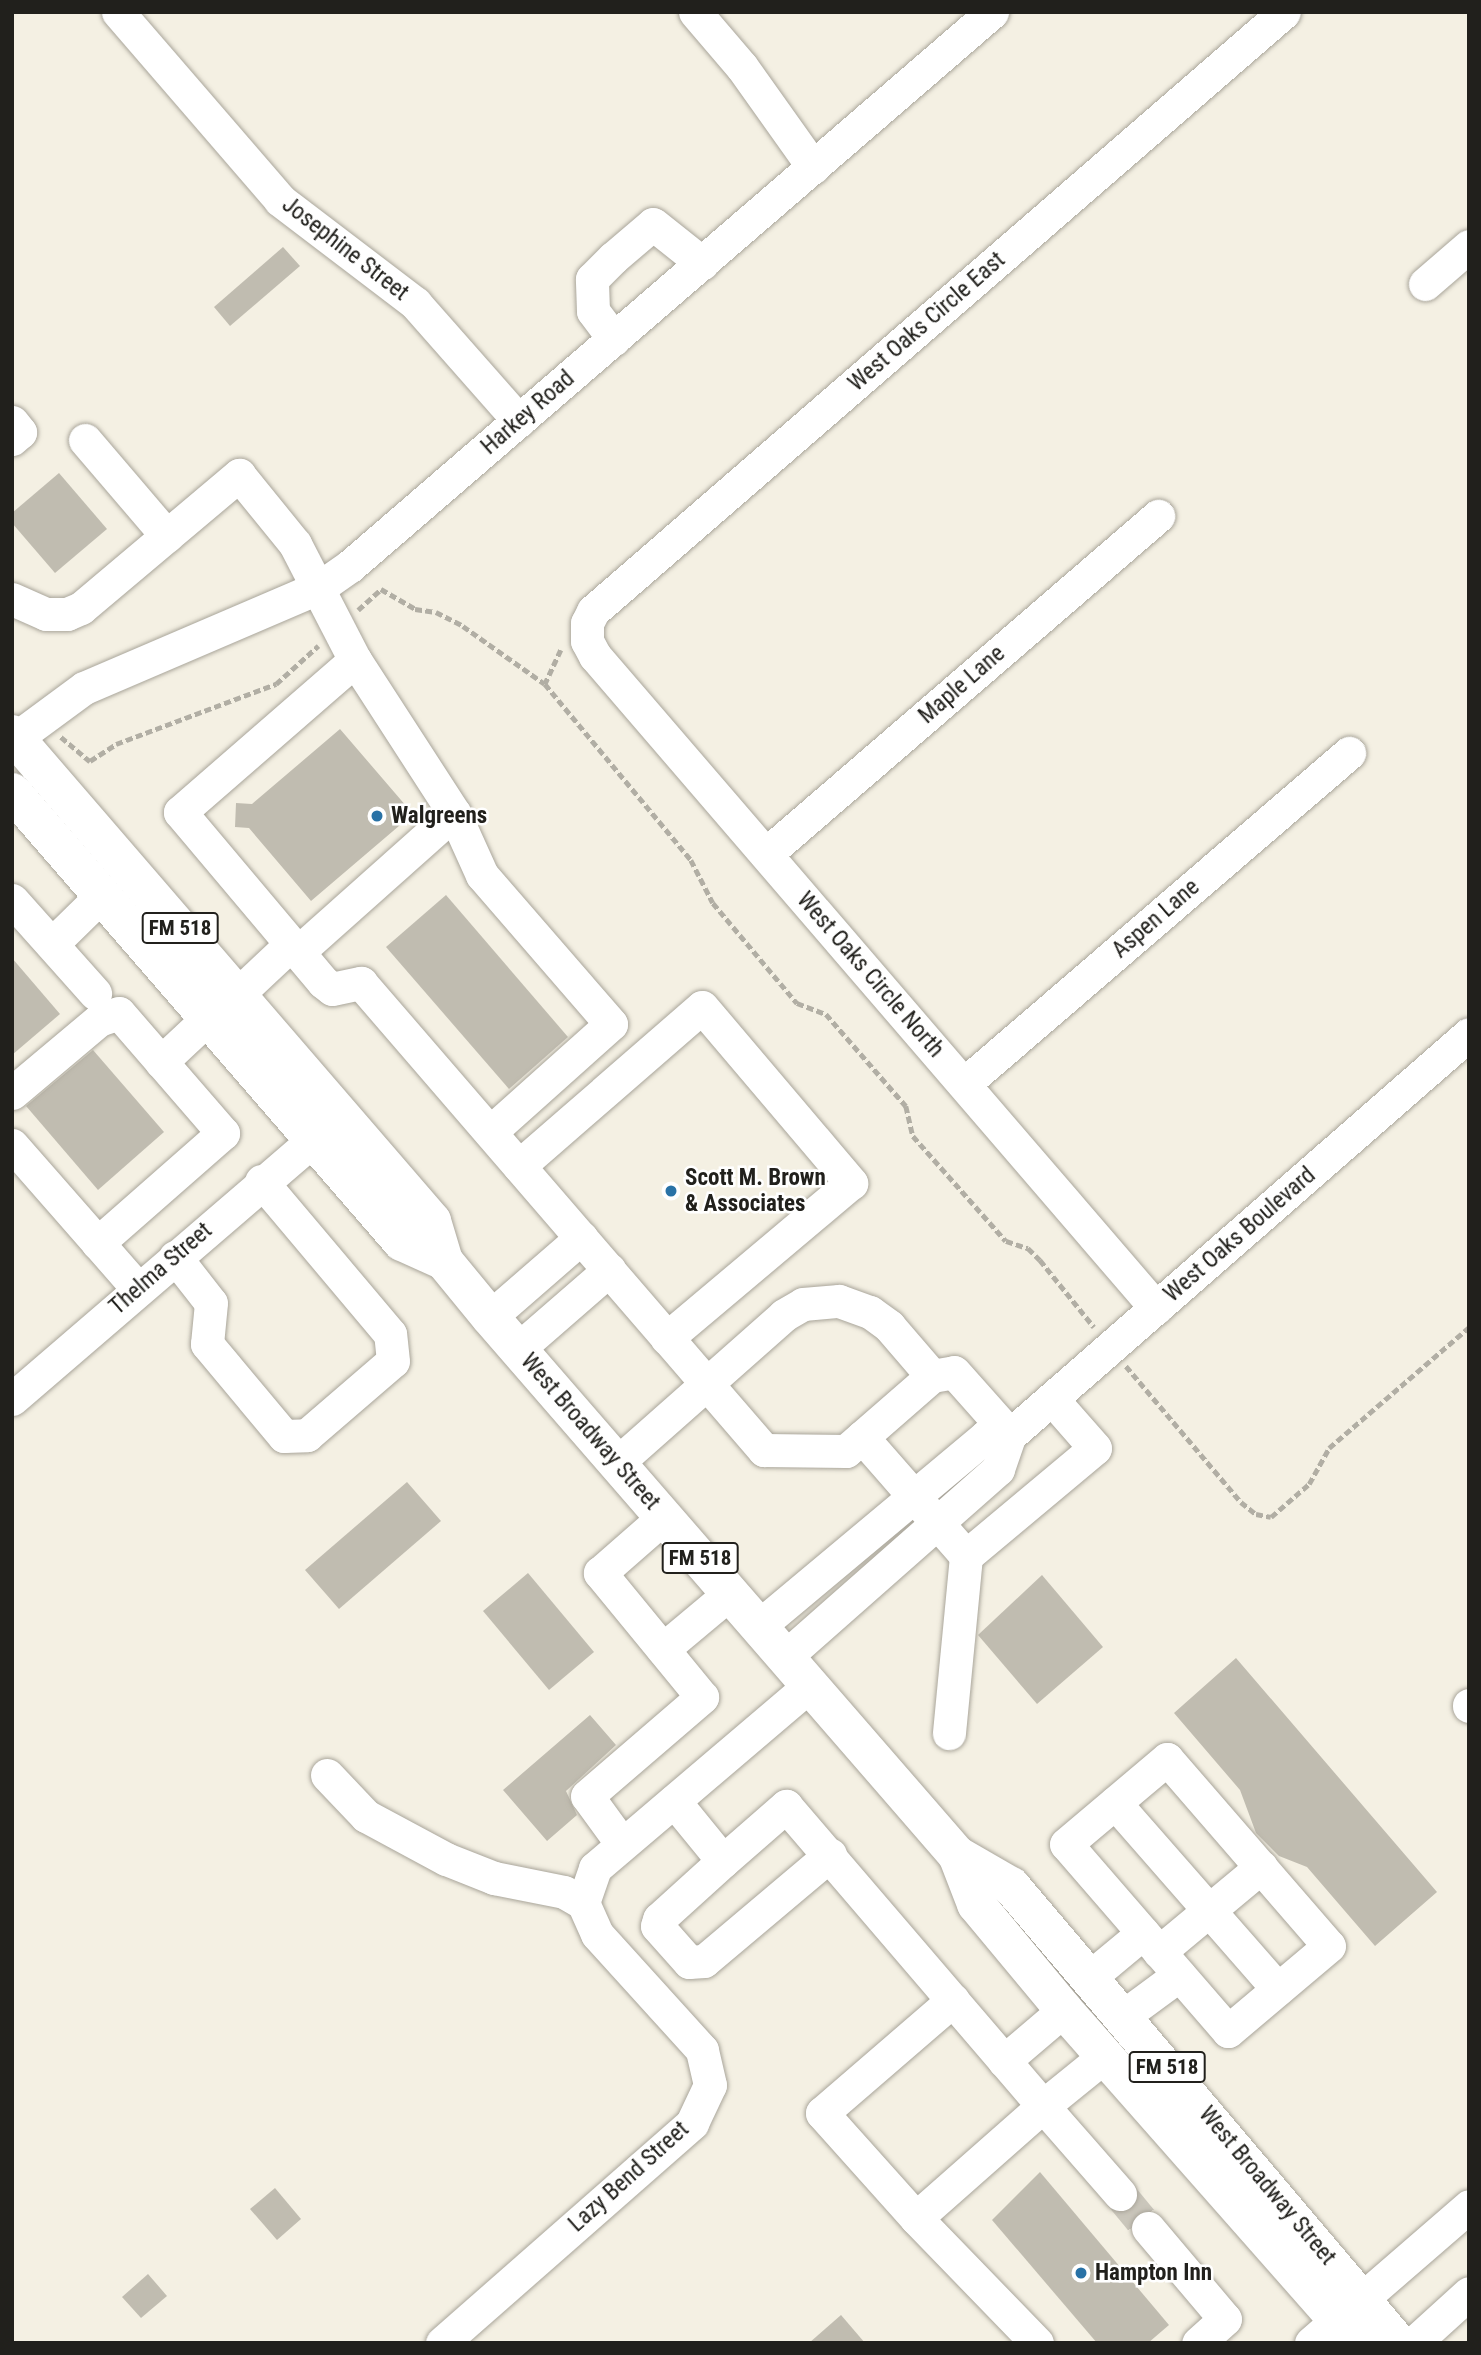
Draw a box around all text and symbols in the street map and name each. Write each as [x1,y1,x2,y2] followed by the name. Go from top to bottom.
[276,191,414,307] street label: Josephine Street
[843,247,1011,397] street label: West Oaks Circle East
[476,365,580,461] street label: Harkey Road
[913,640,1011,730] street label: Maple Lane
[391,802,487,830] place label: Walgreens
[369,808,385,824] marker: Walgreens
[1107,874,1205,964] street label: Aspen Lane
[791,887,949,1063] street label: West Oaks Circle North
[142,911,218,946] road number: FM 518
[1159,1162,1321,1308] street label: West Oaks Boulevard
[685,1164,826,1218] place label: Scott M. Brown & Associates
[663,1183,679,1199] marker: Scott M. Brown & Associates
[104,1217,218,1321] street label: Thelma Street
[515,1348,665,1516] street label: West Broadway Street
[662,1540,738,1576] road number: FM 518
[1128,2050,1206,2084] road number: FM 518
[1193,2101,1341,2271] street label: West Broadway Street
[563,2116,695,2238] street label: Lazy Bend Street
[1095,2259,1212,2287] place label: Hampton Inn
[1073,2265,1089,2281] marker: Hampton Inn

